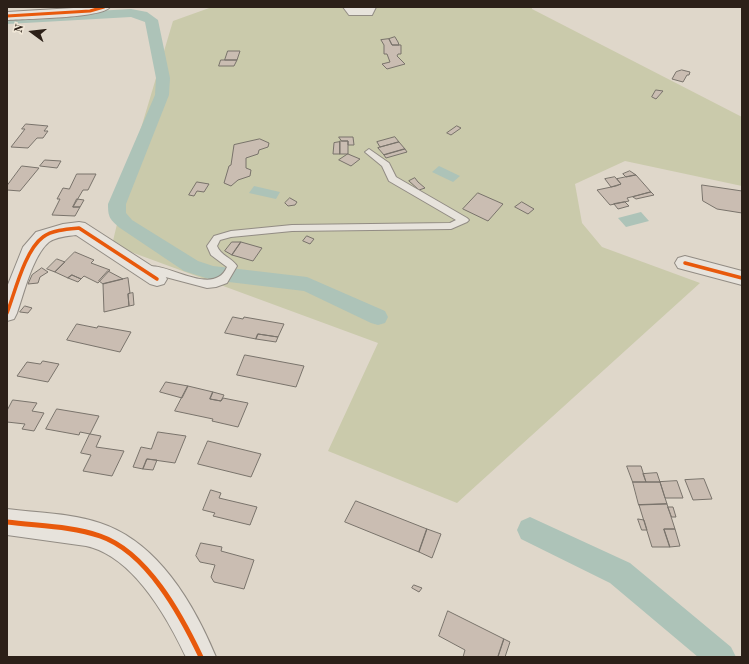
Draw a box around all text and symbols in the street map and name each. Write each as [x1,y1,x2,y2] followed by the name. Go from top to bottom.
[12,12,52,52] north arrow
[14,23,26,34] text: N

